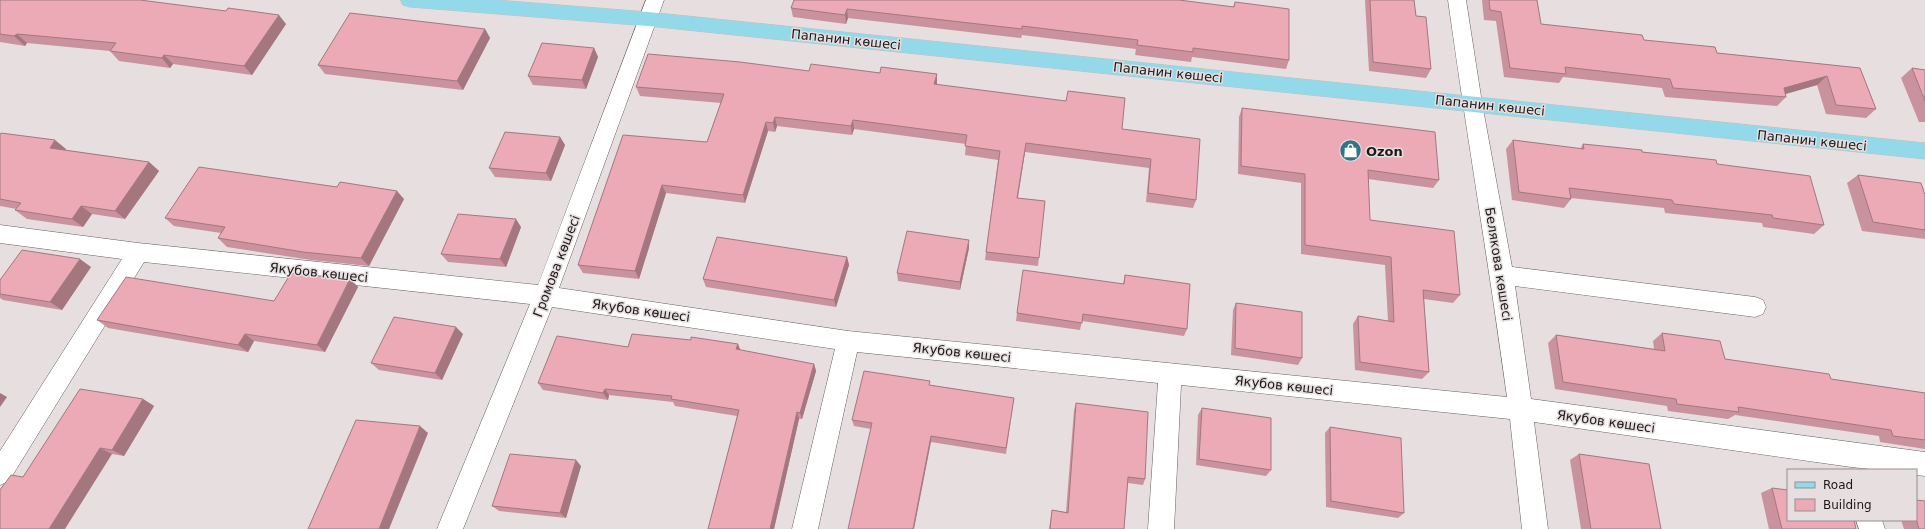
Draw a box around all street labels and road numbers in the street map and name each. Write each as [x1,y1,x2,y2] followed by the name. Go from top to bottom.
[790,26,902,53] street label: Папанин көшесі
[1112,59,1224,86] street label: Папанин көшесі
[1434,92,1546,119] street label: Папанин көшесі
[1756,127,1868,154] street label: Папанин көшесі
[1482,206,1515,322] street label: Белякова көшесі
[530,213,583,319] street label: Громова көшесі
[269,260,369,285] street label: Якубов көшесі
[591,296,691,325] street label: Якубов көшесі
[912,340,1012,365] street label: Якубов көшесі
[1234,373,1334,398] street label: Якубов көшесі
[1556,407,1656,436] street label: Якубов көшесі

